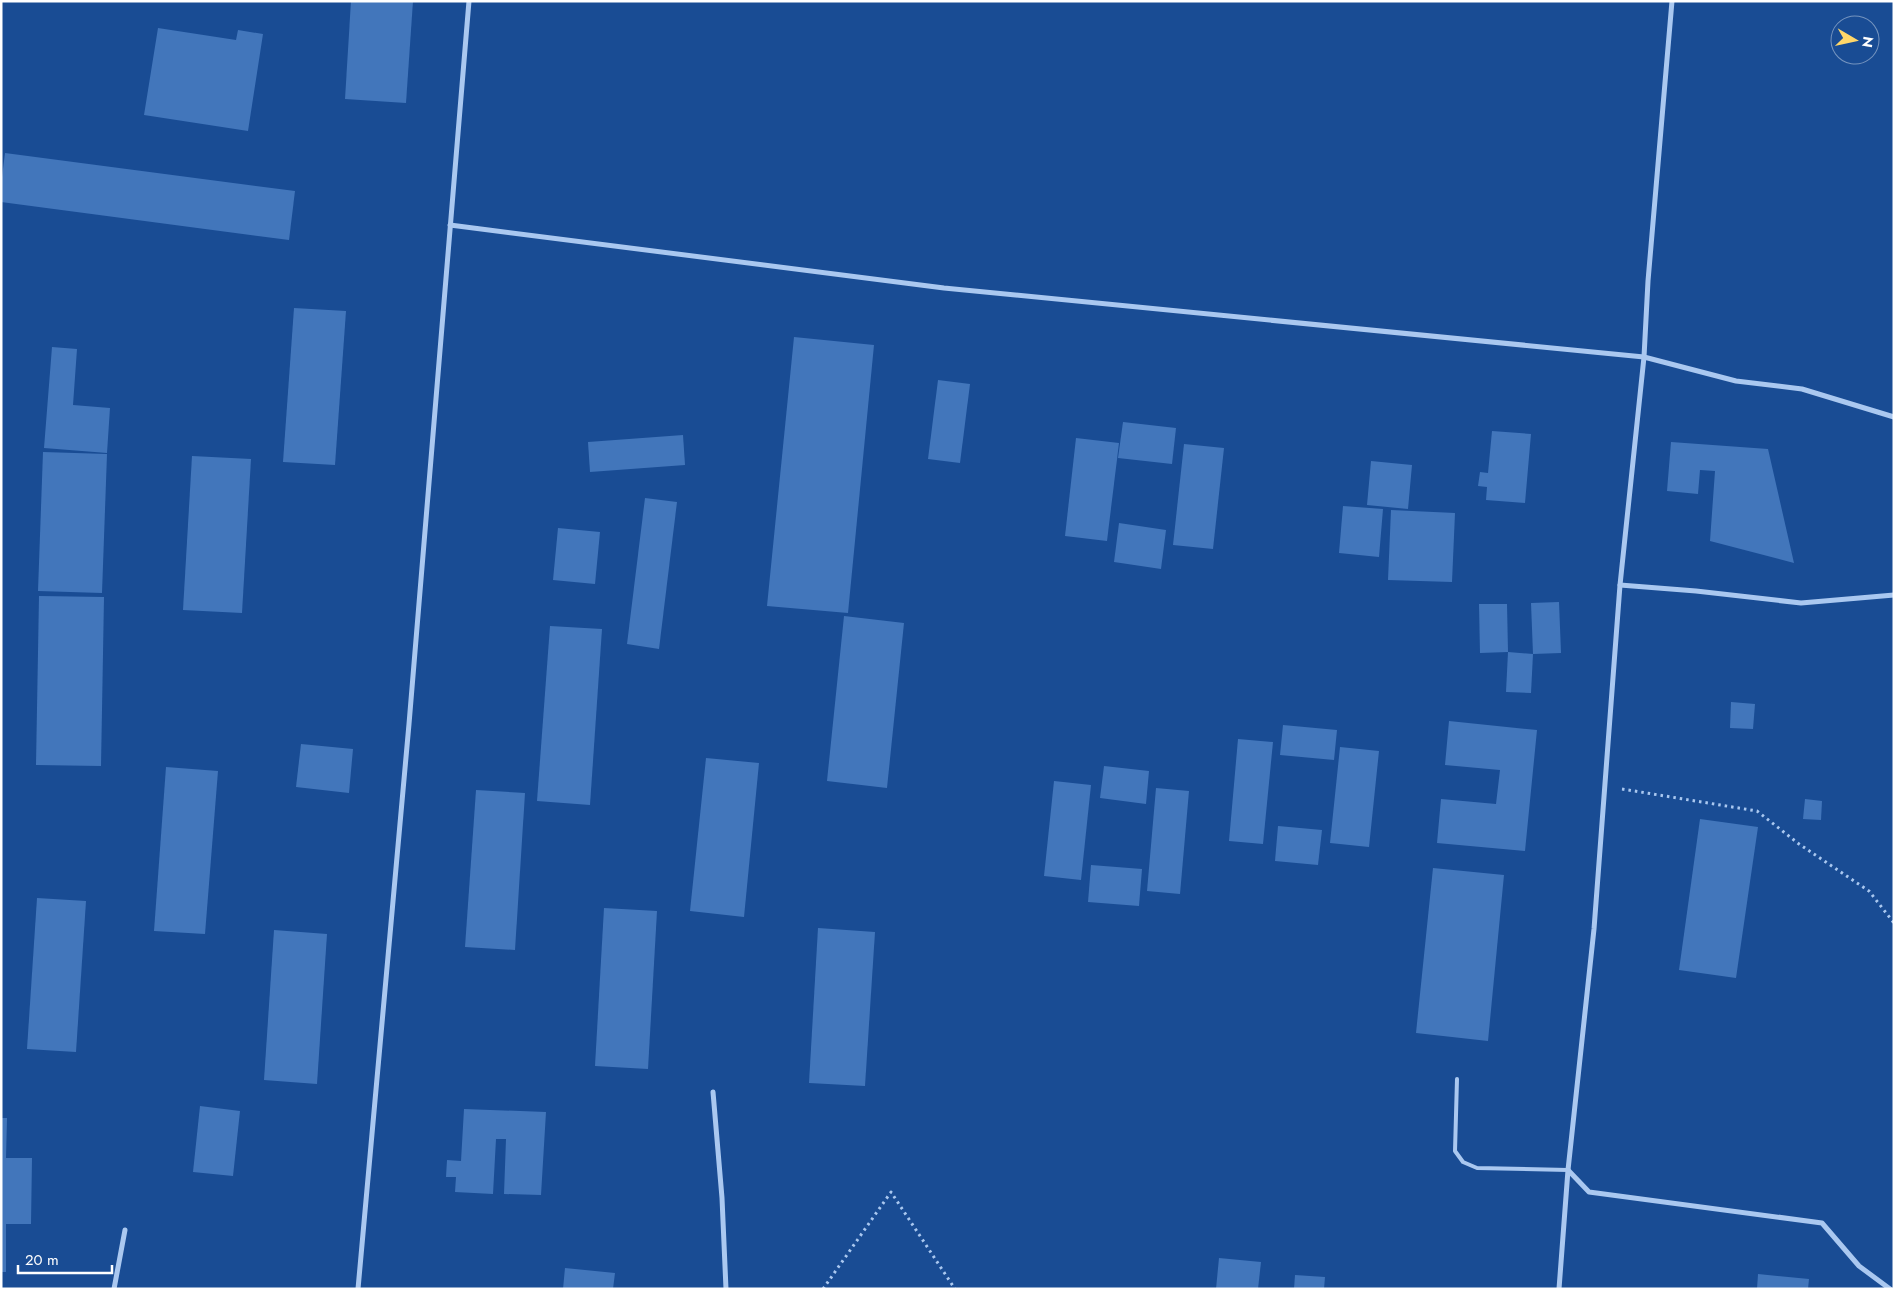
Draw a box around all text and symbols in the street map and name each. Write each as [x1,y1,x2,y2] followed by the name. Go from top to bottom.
[1830,15,1880,65] north arrow
[1857,35,1879,49] text: N
[18,1242,111,1274] scale bar
[25,1249,59,1271] text: 20 m

